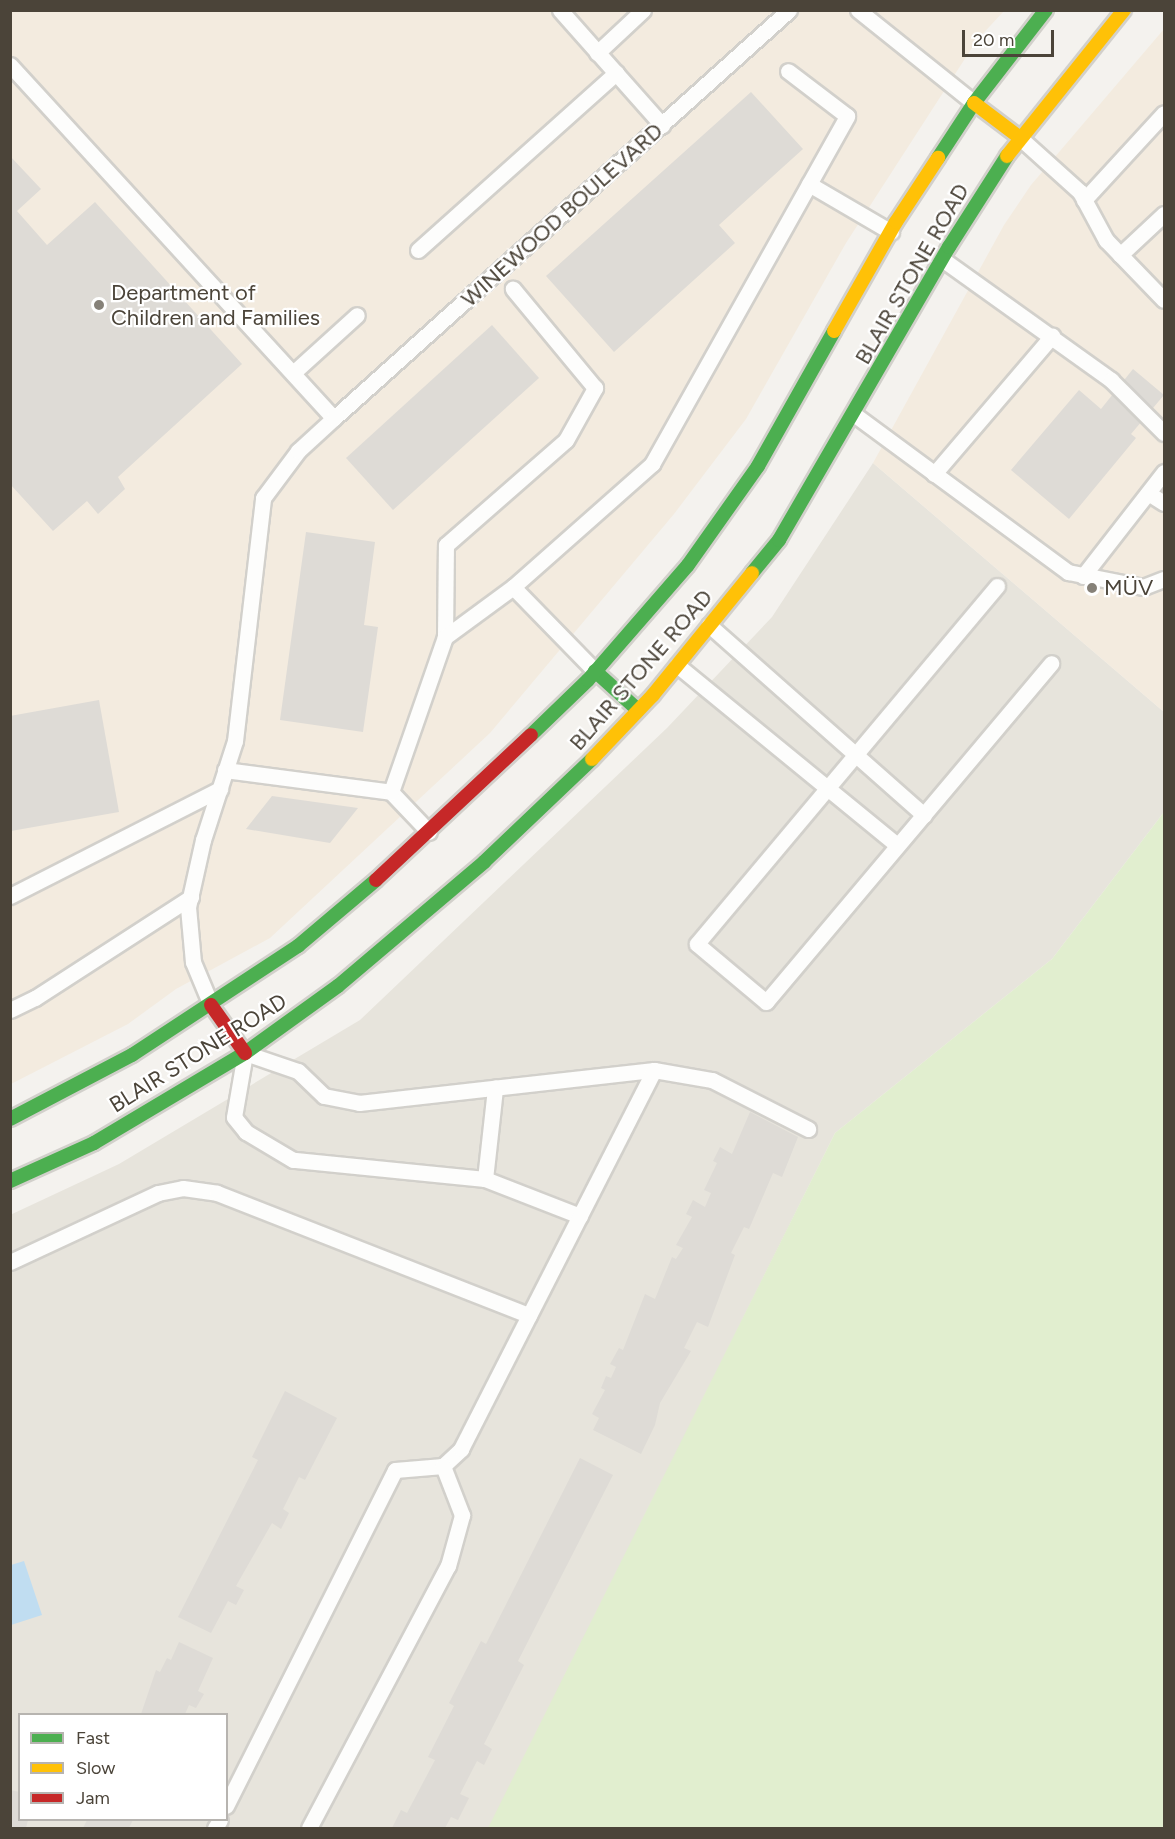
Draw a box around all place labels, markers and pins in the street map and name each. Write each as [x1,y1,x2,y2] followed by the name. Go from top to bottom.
[111,279,320,330] place label: Department of Children and Families
[92,298,106,312] marker: Department of Children and Families
[1104,575,1153,601] place label: MÜV
[1085,581,1099,595] marker: MÜV

